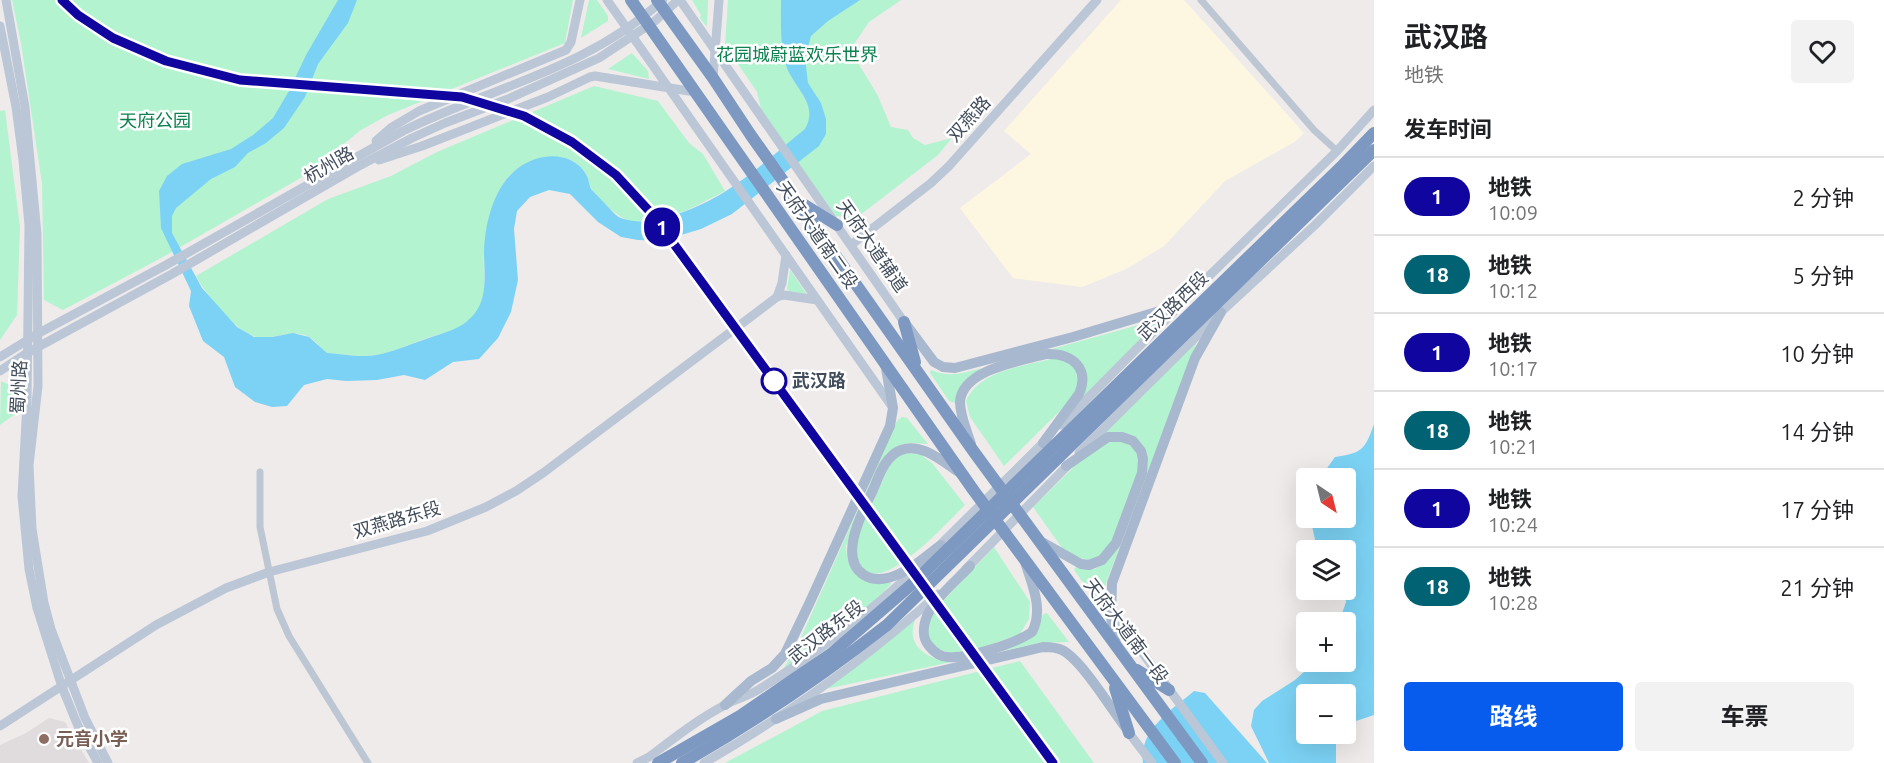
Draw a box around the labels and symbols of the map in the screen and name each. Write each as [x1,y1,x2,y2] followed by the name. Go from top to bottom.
[716,44,878,64] park label: 花园城蔚蓝欢乐世界
[943,92,994,145] street label: 双燕路
[119,110,191,130] park label: 天府公园
[300,142,357,186] street label: 杭州路
[773,177,862,292] street label: 天府大道南二段
[834,195,912,295] street label: 天府大道辅道
[642,208,682,246] line badge: 1
[1133,267,1212,344] street label: 武汉路西段
[7,359,29,414] street label: 蜀州路
[761,368,787,394] marker: 武汉路
[792,370,846,390] place label: 武汉路
[1296,468,1356,528] north arrow
[351,497,443,541] street label: 双燕路东段
[1081,574,1173,687] street label: 天府大道南一段
[784,596,867,667] street label: 武汉路东段
[56,728,128,748] place label: 元音小学
[37,732,51,746] marker: 元音小学

